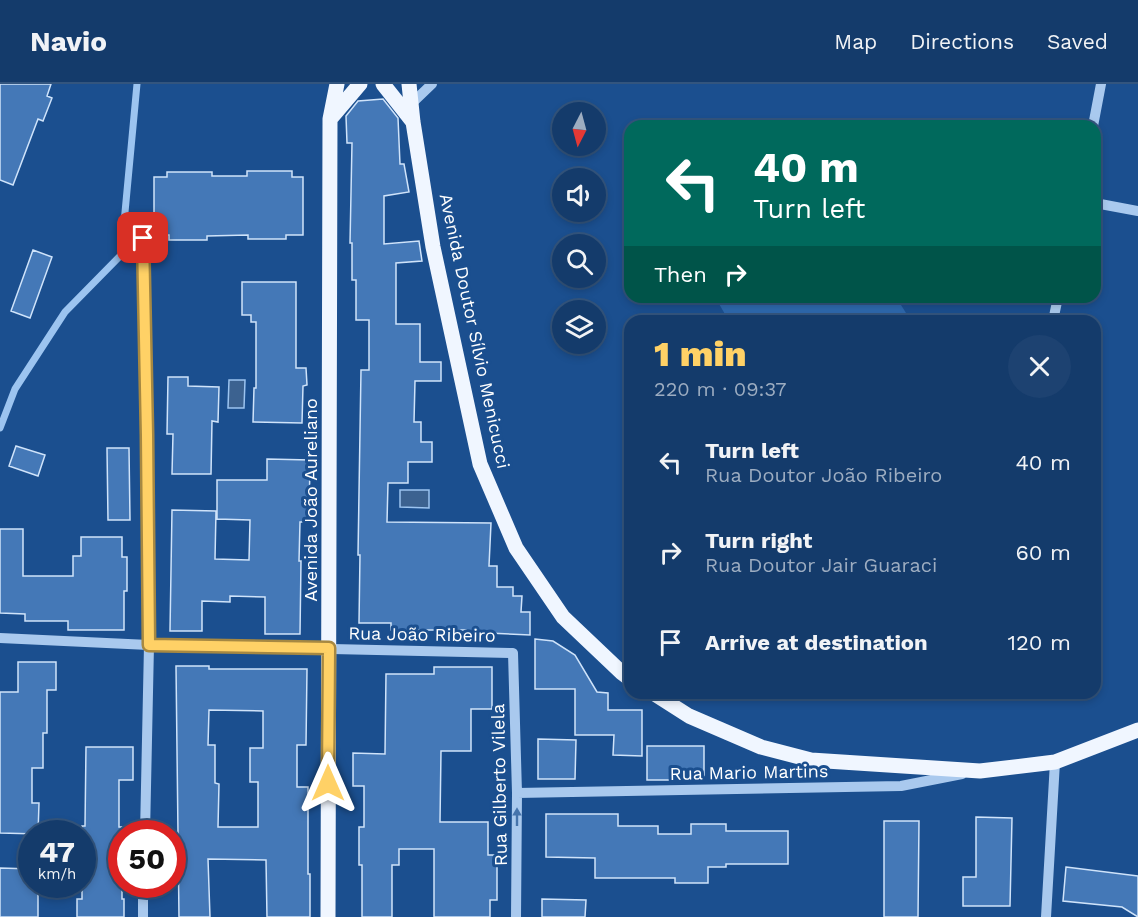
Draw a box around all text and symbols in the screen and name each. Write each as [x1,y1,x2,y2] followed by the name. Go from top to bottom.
[30,25,107,58] text: Navio
[834,29,877,54] text: Map
[910,29,1014,54] text: Directions
[1047,29,1108,54] text: Saved
[552,102,606,156] north arrow
[552,102,606,354] map controls
[753,143,859,192] text: 40 m
[654,144,732,222] icon: left
[552,168,606,222] button: sound
[436,192,514,470] street label: Avenida Doutor Sílvio Menicucci
[753,193,865,225] text: Turn left
[117,212,168,263] pin
[126,221,159,254] icon: arrive
[552,234,606,288] button: search
[719,258,752,291] icon: right
[654,262,707,287] text: Then
[552,300,606,354] button: layers
[654,333,747,375] text: 1 min
[1008,335,1071,398] button: close
[654,377,787,401] text: 220 m · 09:37
[300,398,321,602] street label: Avenida João Aureliano
[705,438,799,463] text: Turn left
[654,446,687,479] icon: left
[1015,450,1071,475] text: 40 m
[705,463,942,487] text: Rua Doutor João Ribeiro
[705,528,812,553] text: Turn right
[654,536,687,569] icon: right
[1015,540,1071,565] text: 60 m
[705,553,937,577] text: Rua Doutor Jair Guaraci
[348,622,496,646] street label: Rua João Ribeiro
[654,626,687,659] icon: arrive
[705,630,928,655] text: Arrive at destination
[1007,630,1071,655] text: 120 m
[487,704,511,866] street label: Rua Gilberto Vilela
[296,751,360,815] position arrow
[670,760,828,784] street label: Rua Mario Martins
[512,807,522,826] one-way arrow
[108,820,186,898] speed limit sign: 50
[39,834,75,869] text: 47
[38,865,76,883] text: km/h

